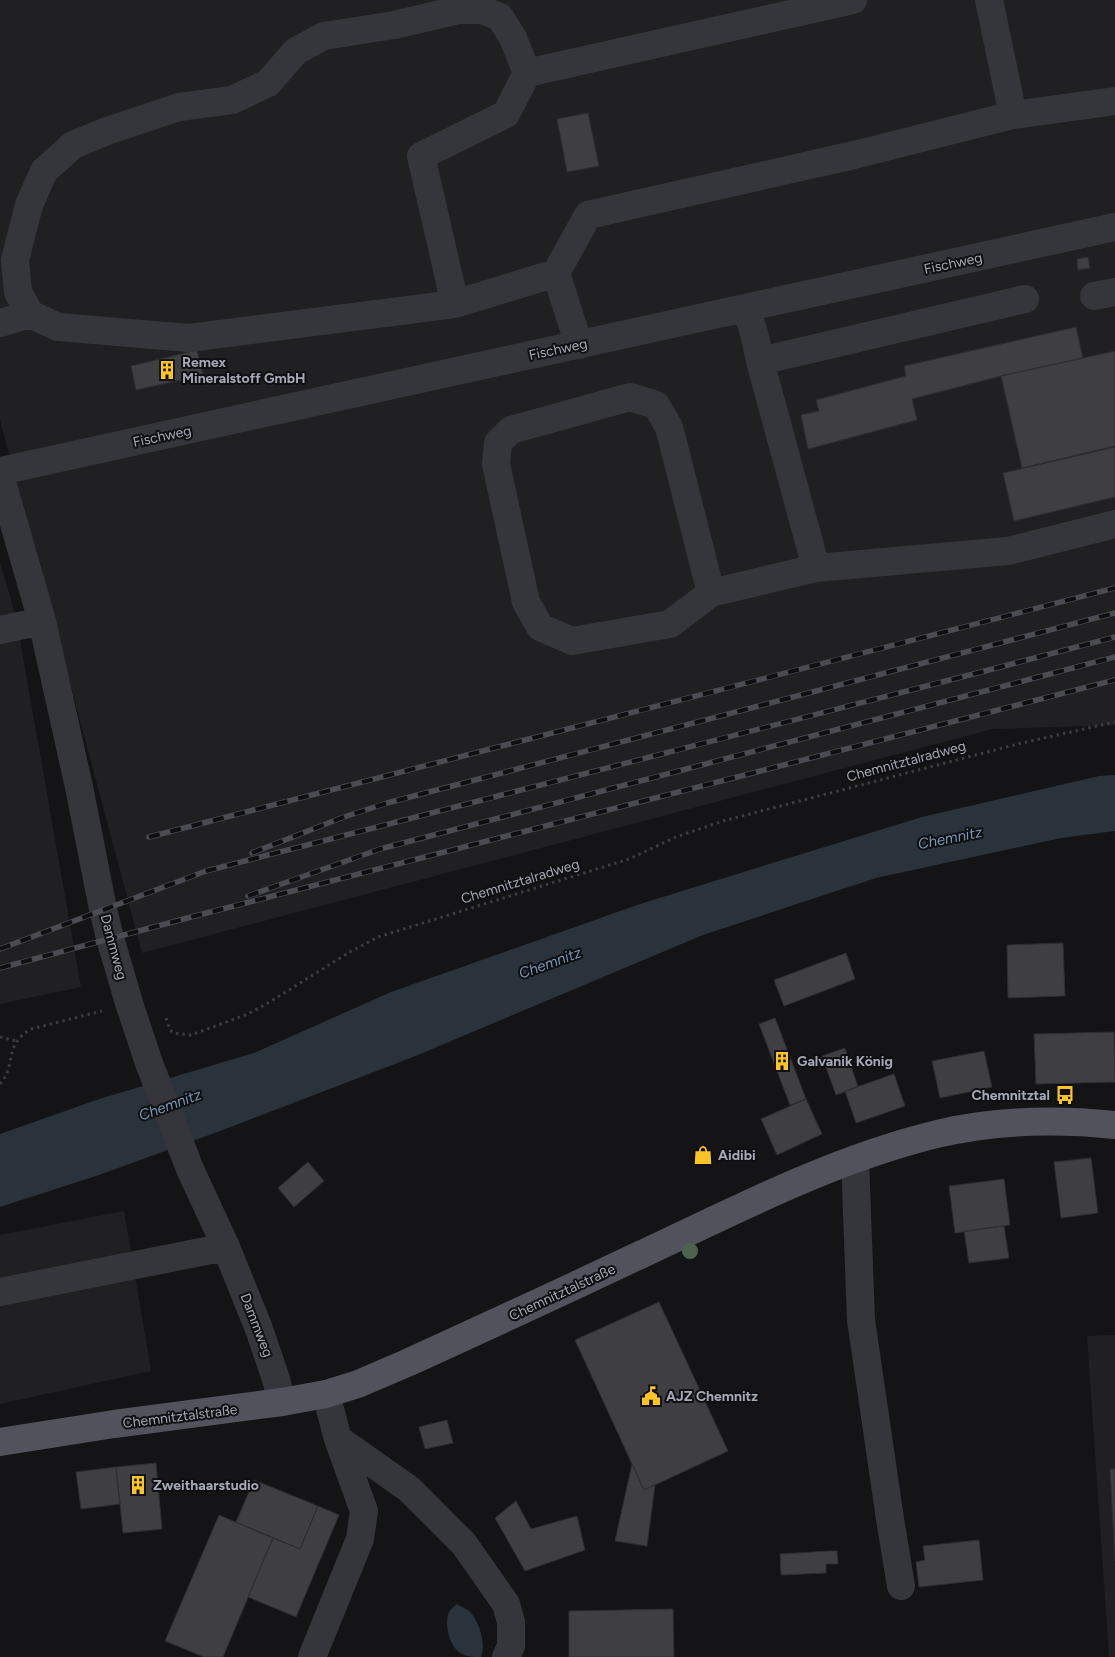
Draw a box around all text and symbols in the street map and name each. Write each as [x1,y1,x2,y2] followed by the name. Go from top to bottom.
[922,249,984,278] street label: Fischweg
[527,335,589,364] street label: Fischweg
[182,354,306,387] place label: Remex Mineralstoff GmbH
[156,359,178,381] building icon: Remex Mineralstoff GmbH
[131,422,193,451] street label: Fischweg
[845,737,968,786] street label: Chemnitztalradweg
[916,823,984,853] water label: Chemnitz
[459,855,581,908] street label: Chemnitztalradweg
[97,912,130,982] street label: Dammweg
[516,943,584,983] water label: Chemnitz
[771,1050,793,1072] building icon: Galvanik König
[797,1053,893,1070] place label: Galvanik König
[1054,1084,1076,1106] bus stop icon: Chemnitztal
[136,1085,204,1125] water label: Chemnitz
[972,1087,1050,1104] place label: Chemnitztal
[692,1144,714,1166] shop icon: Aidibi
[718,1147,756,1164] place label: Aidibi
[506,1260,618,1325] street label: Chemnitztalstraße
[237,1291,277,1360] street label: Dammweg
[640,1385,662,1407] public building icon: AJZ Chemnitz
[666,1388,758,1405] place label: AJZ Chemnitz
[122,1401,239,1432] street label: Chemnitztalstraße
[127,1474,149,1496] building icon: Zweithaarstudio
[153,1477,259,1494] place label: Zweithaarstudio

